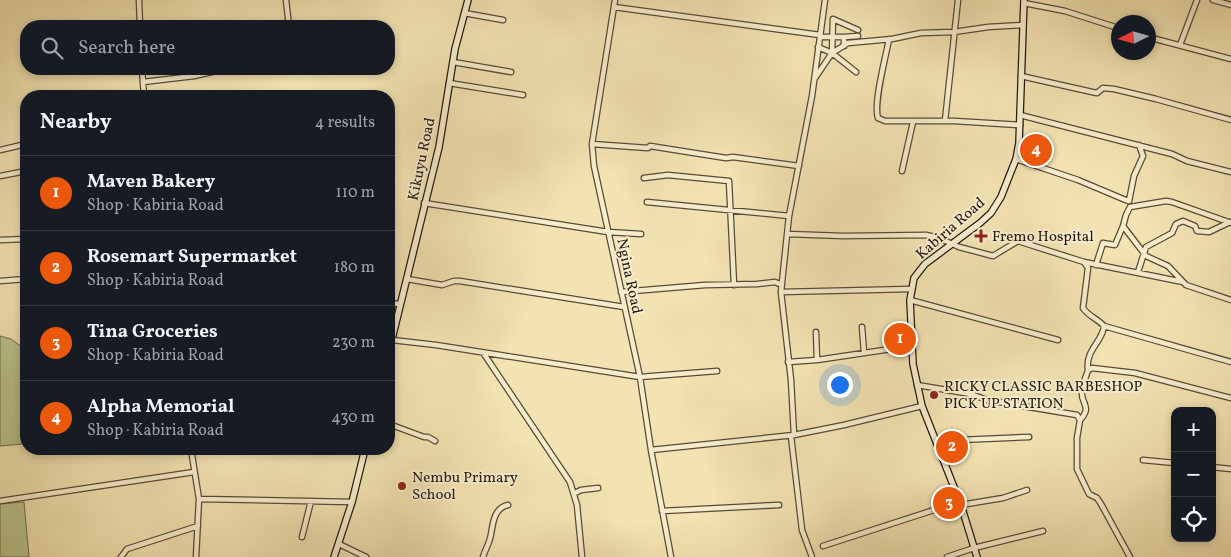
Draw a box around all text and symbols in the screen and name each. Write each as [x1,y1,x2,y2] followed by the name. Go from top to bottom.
[1111,15,1156,60] north arrow
[20,20,395,75] search box
[38,34,66,62] icon: search
[78,35,175,61] text: Search here
[40,108,111,137] text: Nearby
[315,112,375,134] text: 4 results
[403,116,442,203] street label: Kikuyu Road
[1020,131,1052,169] pin: 4
[87,169,215,195] text: Maven Bakery
[53,182,59,204] text: 1
[336,182,375,204] text: 110 m
[912,193,990,265] street label: Kabiria Road
[87,195,224,217] text: Shop · Kabiria Road
[992,227,1094,248] place label: Fremo Hospital
[974,229,988,243] marker: Fremo Hospital
[610,237,647,316] street label: Ngina Road
[87,244,297,270] text: Rosemart Supermarket
[52,257,60,279] text: 2
[334,257,375,279] text: 180 m
[87,270,224,292] text: Shop · Kabiria Road
[87,319,218,345] text: Tina Groceries
[884,320,916,358] pin: 1
[52,332,60,354] text: 3
[332,332,375,354] text: 230 m
[87,345,224,367] text: Shop · Kabiria Road
[827,372,853,398] your location
[944,377,1143,415] place label: RICKY CLASSIC BARBESHOP PICK UP STATION
[928,389,940,401] marker: RICKY CLASSIC BARBESHOP PICK UP STATION
[87,394,235,420] text: Alpha Memorial
[51,407,61,429] text: 4
[331,407,375,429] text: 430 m
[1171,407,1216,542] map controls
[1171,407,1216,452] button: +
[87,420,224,442] text: Shop · Kabiria Road
[936,428,968,466] pin: 2
[1171,452,1216,497] button: −
[412,468,518,506] place label: Nembu Primary School
[396,480,408,492] marker: Nembu Primary School
[933,484,965,522] pin: 3
[1171,497,1216,542] button: locate

